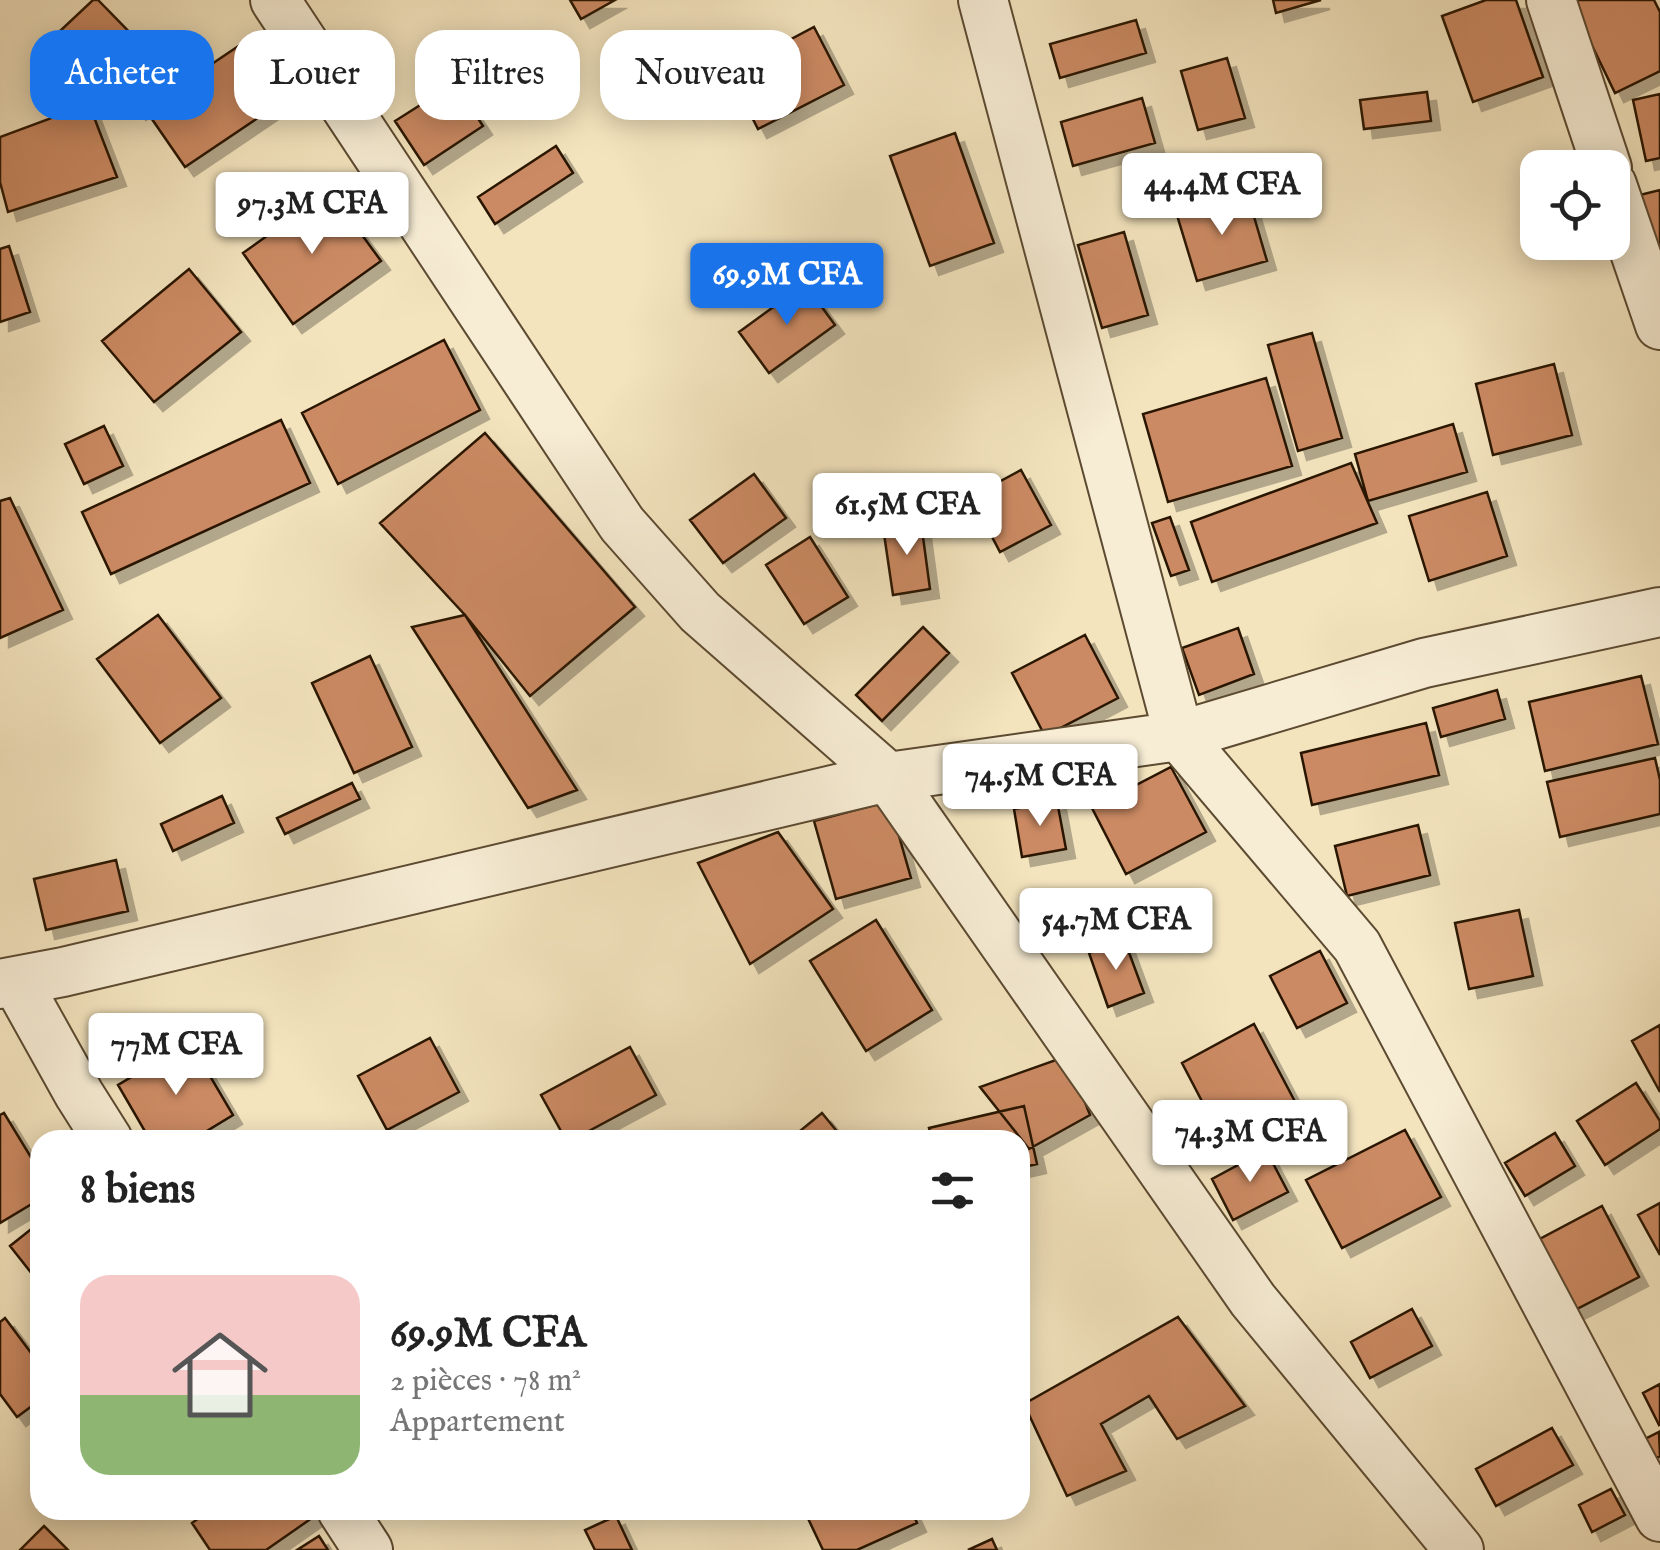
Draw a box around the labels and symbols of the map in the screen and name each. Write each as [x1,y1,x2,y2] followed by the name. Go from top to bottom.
[1108,153,1336,238] pin: 44.4M CFA
[198,172,426,257] pin: 97.3M CFA
[673,243,901,328] pin: 69.9M CFA
[793,473,1021,558] pin: 61.5M CFA
[926,744,1154,829] pin: 74.5M CFA
[1002,888,1230,973] pin: 54.7M CFA
[84,1013,268,1098] pin: 77M CFA
[1136,1100,1364,1185] pin: 74.3M CFA

